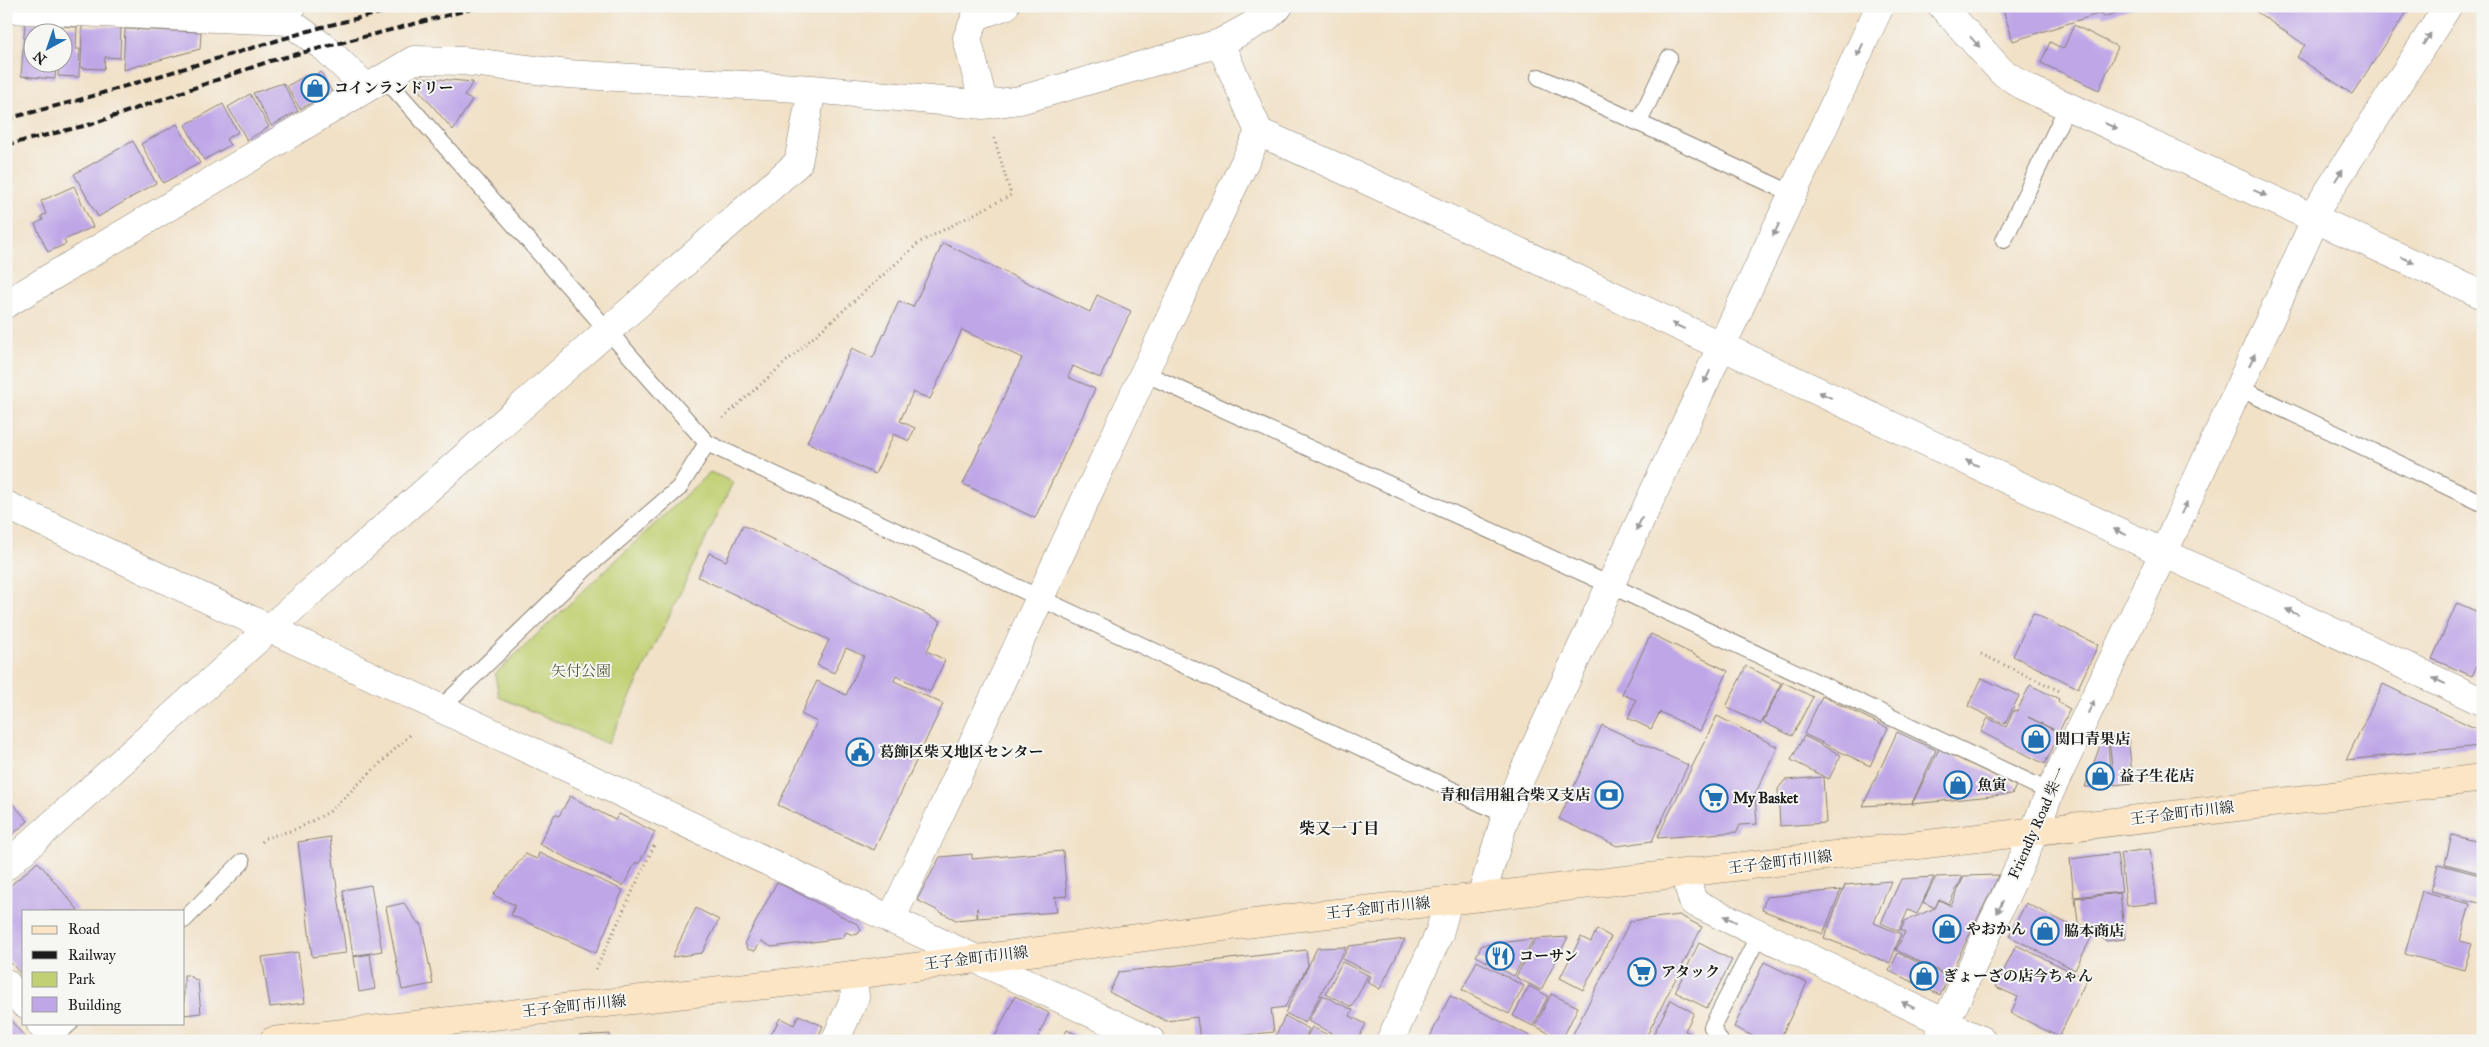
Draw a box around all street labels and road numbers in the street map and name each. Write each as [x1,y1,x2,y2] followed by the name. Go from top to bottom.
[2004,764,2070,882] street label: Friendly Road 柴一
[2129,798,2235,828] street label: 王子金町市川線
[1727,847,1833,877] street label: 王子金町市川線
[1325,894,1431,922] street label: 王子金町市川線
[923,943,1029,973] street label: 王子金町市川線
[521,992,627,1020] street label: 王子金町市川線

